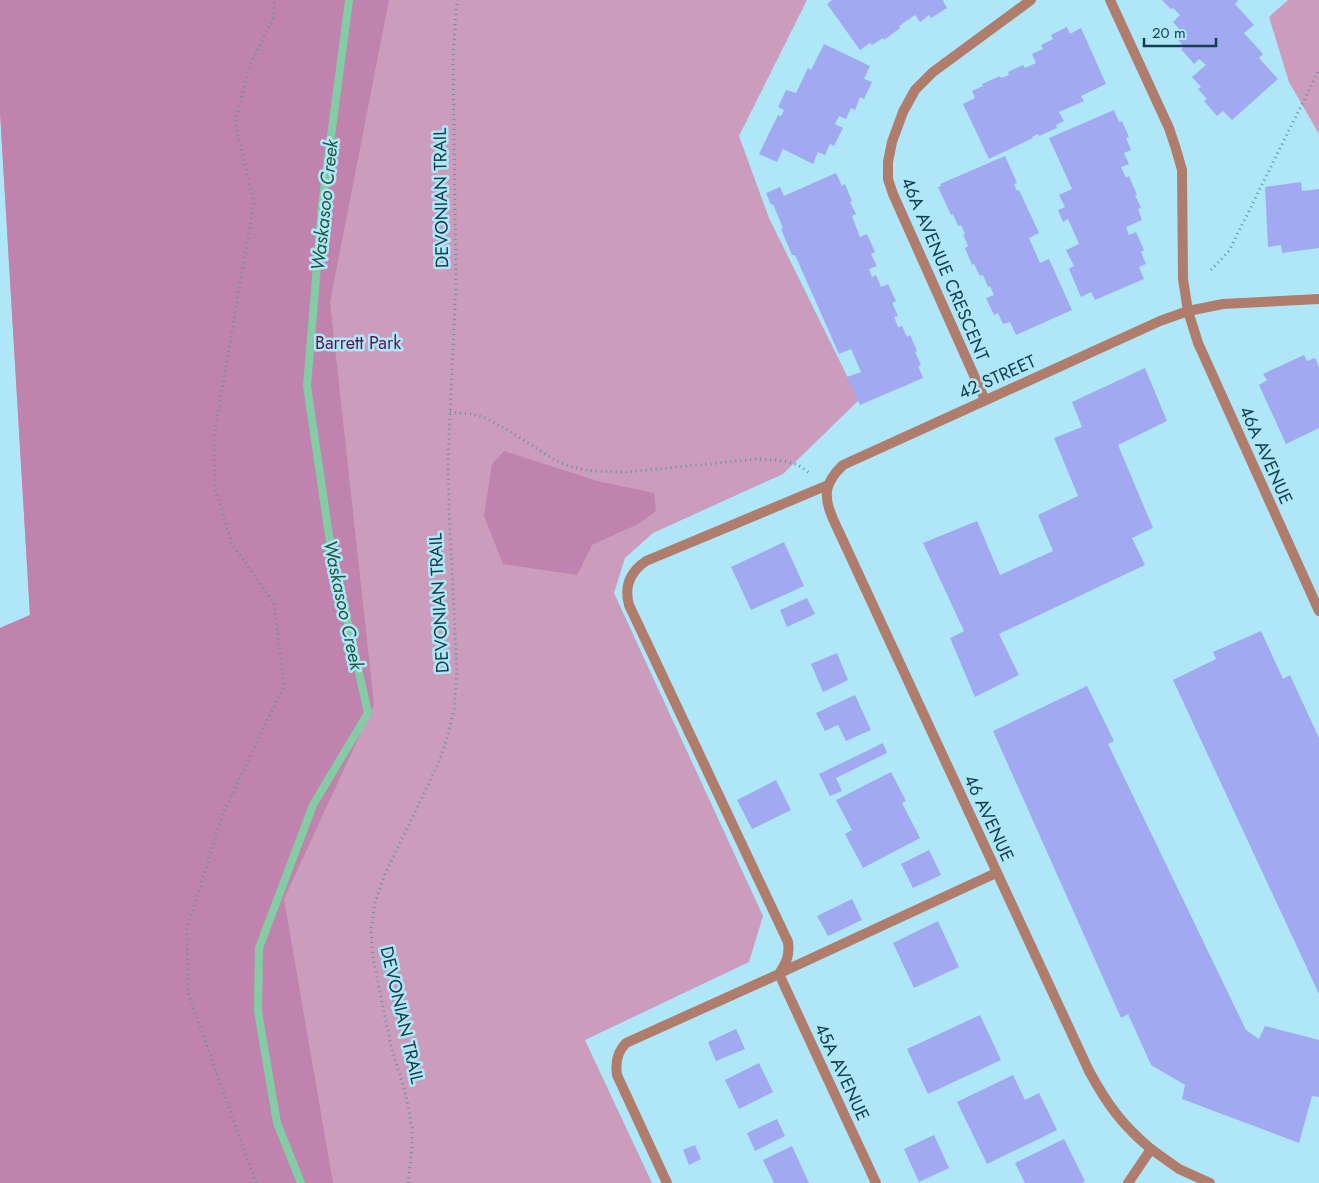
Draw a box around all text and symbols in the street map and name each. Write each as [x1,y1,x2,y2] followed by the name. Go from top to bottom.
[1144,15,1216,47] scale bar
[1152,22,1186,44] text: 20 m
[427,128,455,268] street label: DEVONIAN TRAIL
[304,137,345,272] water label: Waskasoo Creek
[894,173,996,365] street label: 46A AVENUE CRESCENT
[315,330,401,356] park label: Barrett Park
[954,348,1041,406] street label: 42 STREET
[1233,402,1299,508] street label: 46A AVENUE
[422,532,456,674] street label: DEVONIAN TRAIL
[317,538,371,673] water label: Waskasoo Creek
[958,770,1020,866] street label: 46 AVENUE
[374,944,430,1086] street label: DEVONIAN TRAIL
[808,1019,876,1125] street label: 45A AVENUE

